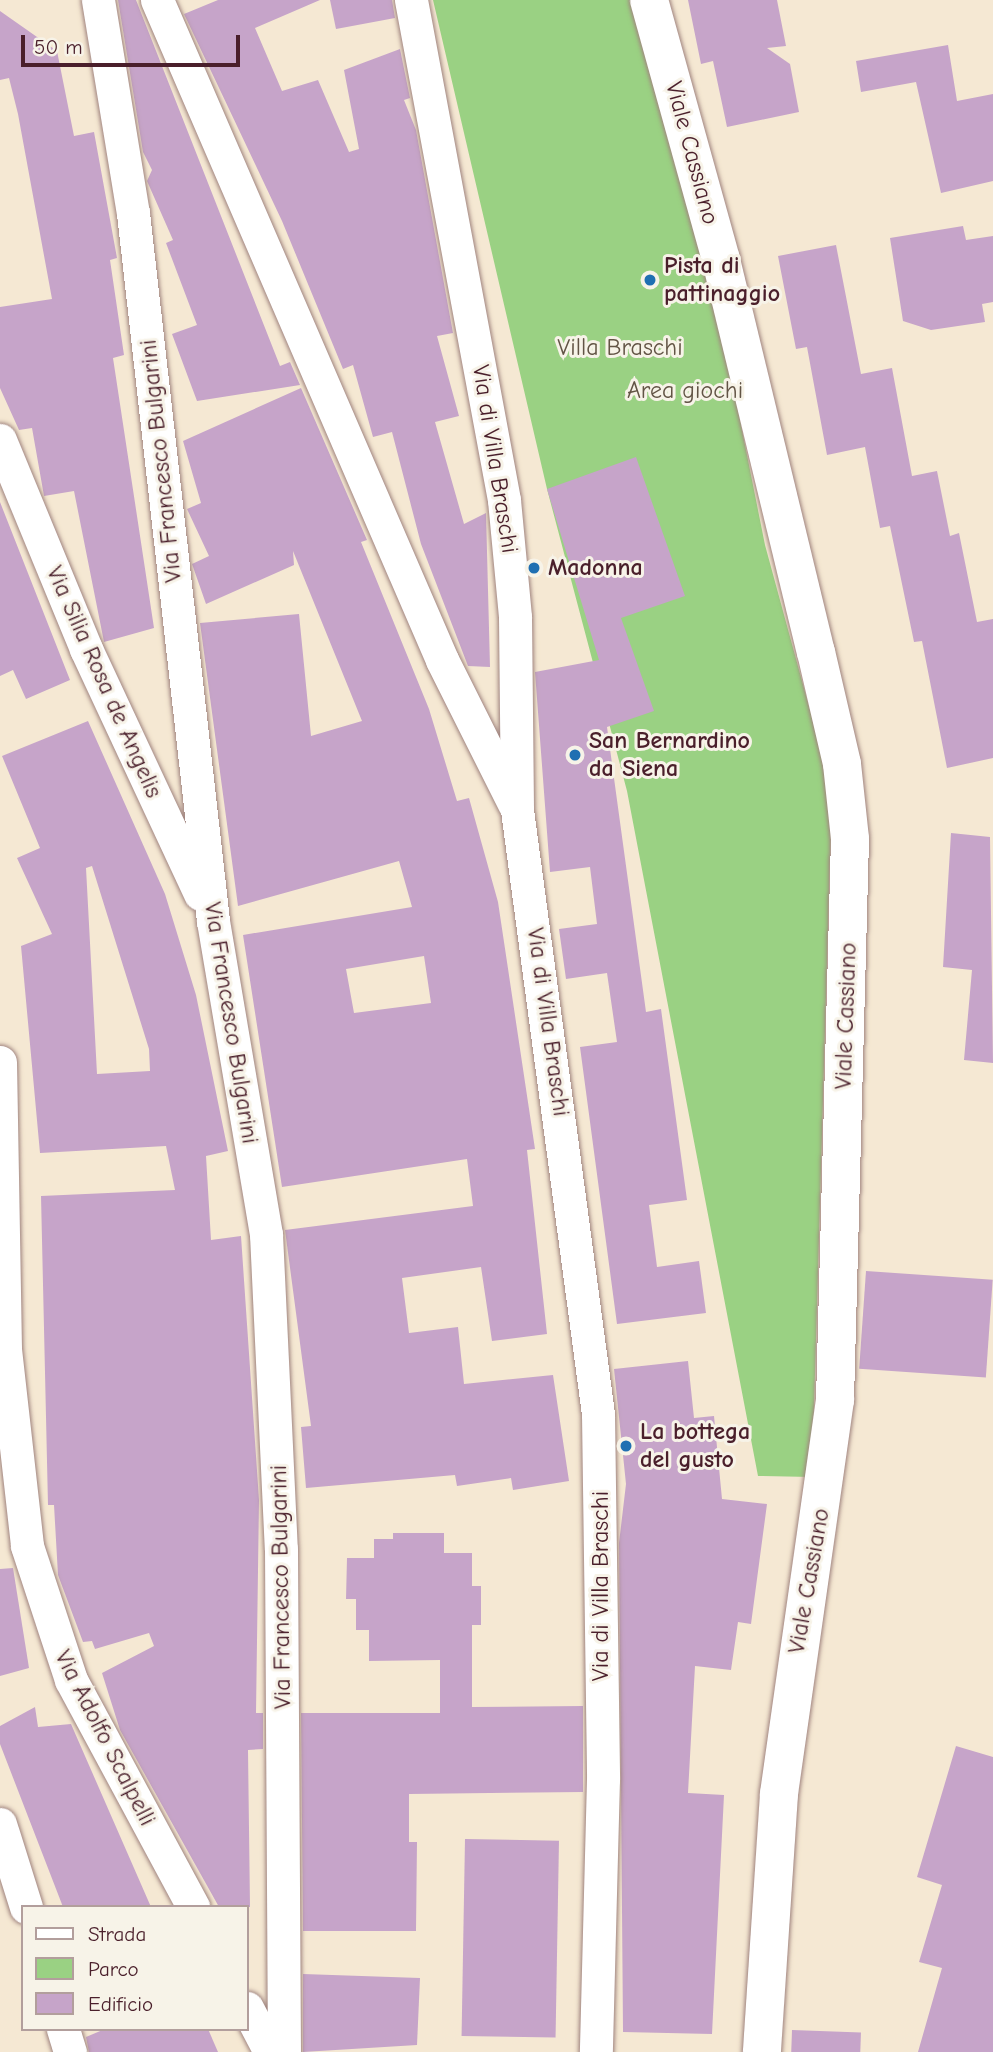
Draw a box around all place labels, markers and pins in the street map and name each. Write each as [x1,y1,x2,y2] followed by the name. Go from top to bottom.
[664,252,780,308] place label: Pista di pattinaggio
[642,272,658,288] marker: Pista di pattinaggio
[548,554,643,582] place label: Madonna
[526,560,542,576] marker: Madonna
[589,727,750,783] place label: San Bernardino da Siena
[567,747,583,763] marker: San Bernardino da Siena
[640,1418,750,1474] place label: La bottega del gusto
[618,1438,634,1454] marker: La bottega del gusto

